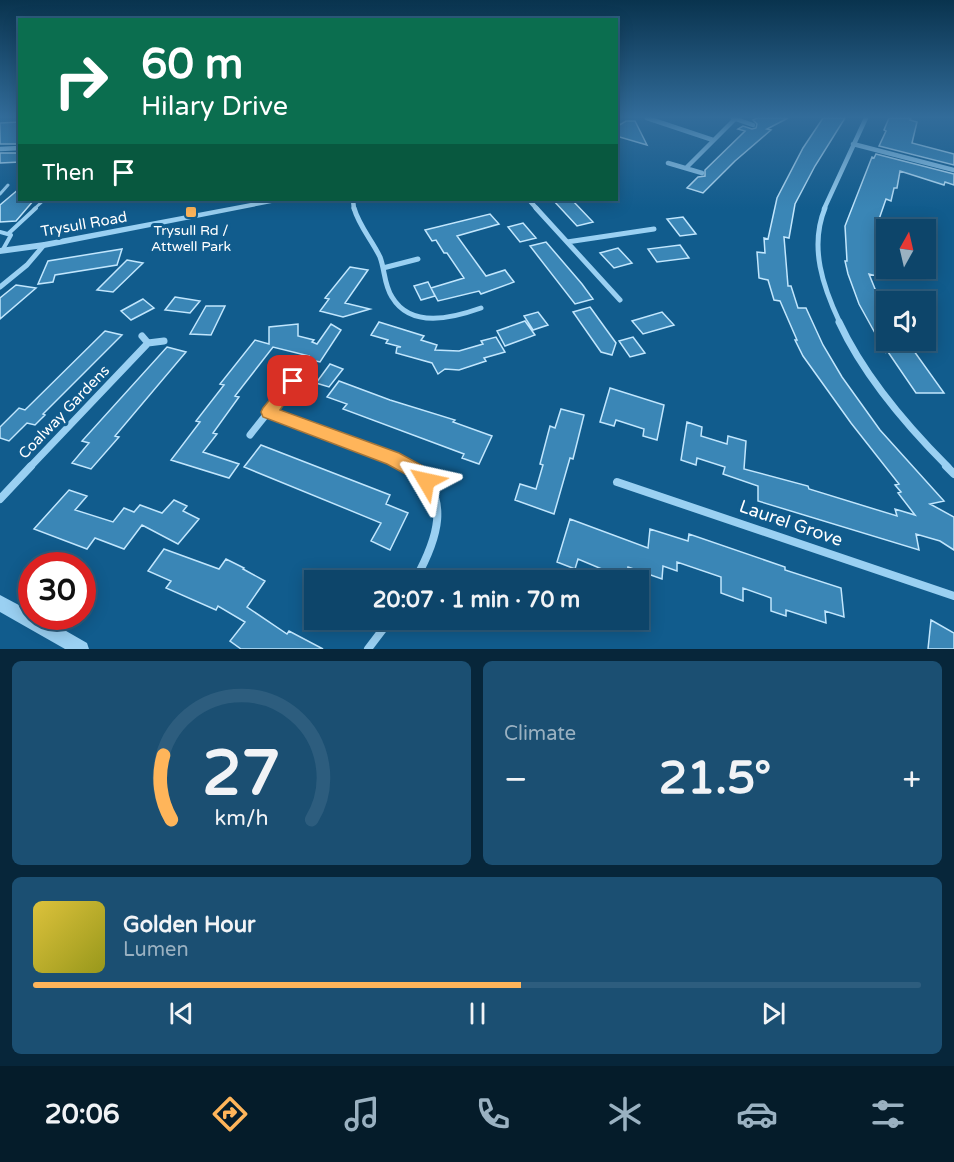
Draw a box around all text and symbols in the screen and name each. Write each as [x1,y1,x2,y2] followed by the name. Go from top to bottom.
[141,39,243,90] text: 60 m
[42,42,120,120] icon: right
[141,90,288,123] text: Hilary Drive
[107,156,140,189] icon: arrive
[42,160,95,186] text: Then
[184,205,198,219] marker: Trysull Rd / Attwell Park
[39,208,129,240] street label: Trysull Road
[876,219,936,279] north arrow
[876,219,936,351] map controls
[151,222,231,255] place label: Trysull Rd / Attwell Park
[876,291,936,351] button: sound
[267,355,318,406] pin
[15,361,113,463] street label: Coalway Gardens
[276,364,309,397] icon: arrive
[394,449,458,513] position arrow
[736,495,846,551] street label: Laurel Grove
[18,552,96,630] speed limit sign: 30
[373,587,580,613] text: 20:07 · 1 min · 70 m
[504,722,576,746] text: Climate
[202,737,281,812] text: 27
[659,752,771,806] text: 21.5°
[504,760,528,799] text: −
[902,760,921,799] text: +
[215,805,268,831] text: km/h
[123,912,255,938] text: Golden Hour
[123,938,189,962] text: Lumen
[165,997,198,1030] icon: previous
[461,997,494,1030] icon: pause
[757,997,790,1030] icon: next
[209,1093,251,1135] icon: directions
[341,1093,383,1135] icon: music
[472,1093,514,1135] icon: phone
[604,1093,646,1135] icon: climate
[736,1093,778,1135] icon: car
[867,1093,909,1135] icon: filters
[45,1098,120,1131] text: 20:06

